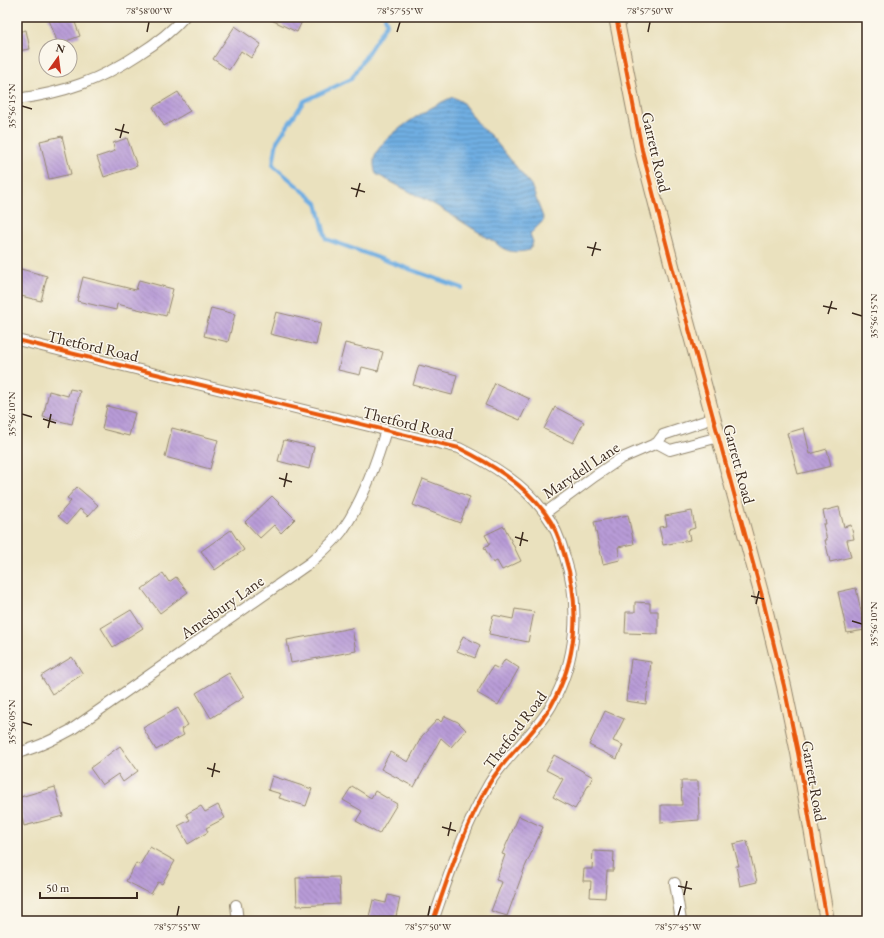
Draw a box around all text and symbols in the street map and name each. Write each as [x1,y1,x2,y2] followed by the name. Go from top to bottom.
[126,4,173,17] text: 78°58'00"W
[377,4,424,17] text: 78°57'55"W
[627,4,674,17] text: 78°57'50"W
[38,38,78,78] north arrow
[54,40,67,56] text: N
[5,83,18,128] text: 35°56'15"N
[637,110,676,195] street label: Garrett Road
[867,293,880,338] text: 35°56'15"N
[45,325,142,367] street label: Thetford Road
[5,391,18,436] text: 35°56'10"N
[360,402,457,445] street label: Thetford Road
[718,422,760,507] street label: Garrett Road
[539,437,623,503] street label: Marydell Lane
[175,570,268,644] street label: Amesbury Lane
[867,601,880,646] text: 35°56'10"N
[479,686,552,773] street label: Thetford Road
[5,699,18,744] text: 35°56'05"N
[797,739,832,824] street label: Garrett Road
[40,874,137,900] scale bar
[46,880,70,896] text: 50 m
[154,920,201,933] text: 78°57'55"W
[405,920,452,933] text: 78°57'50"W
[655,920,702,933] text: 78°57'45"W

